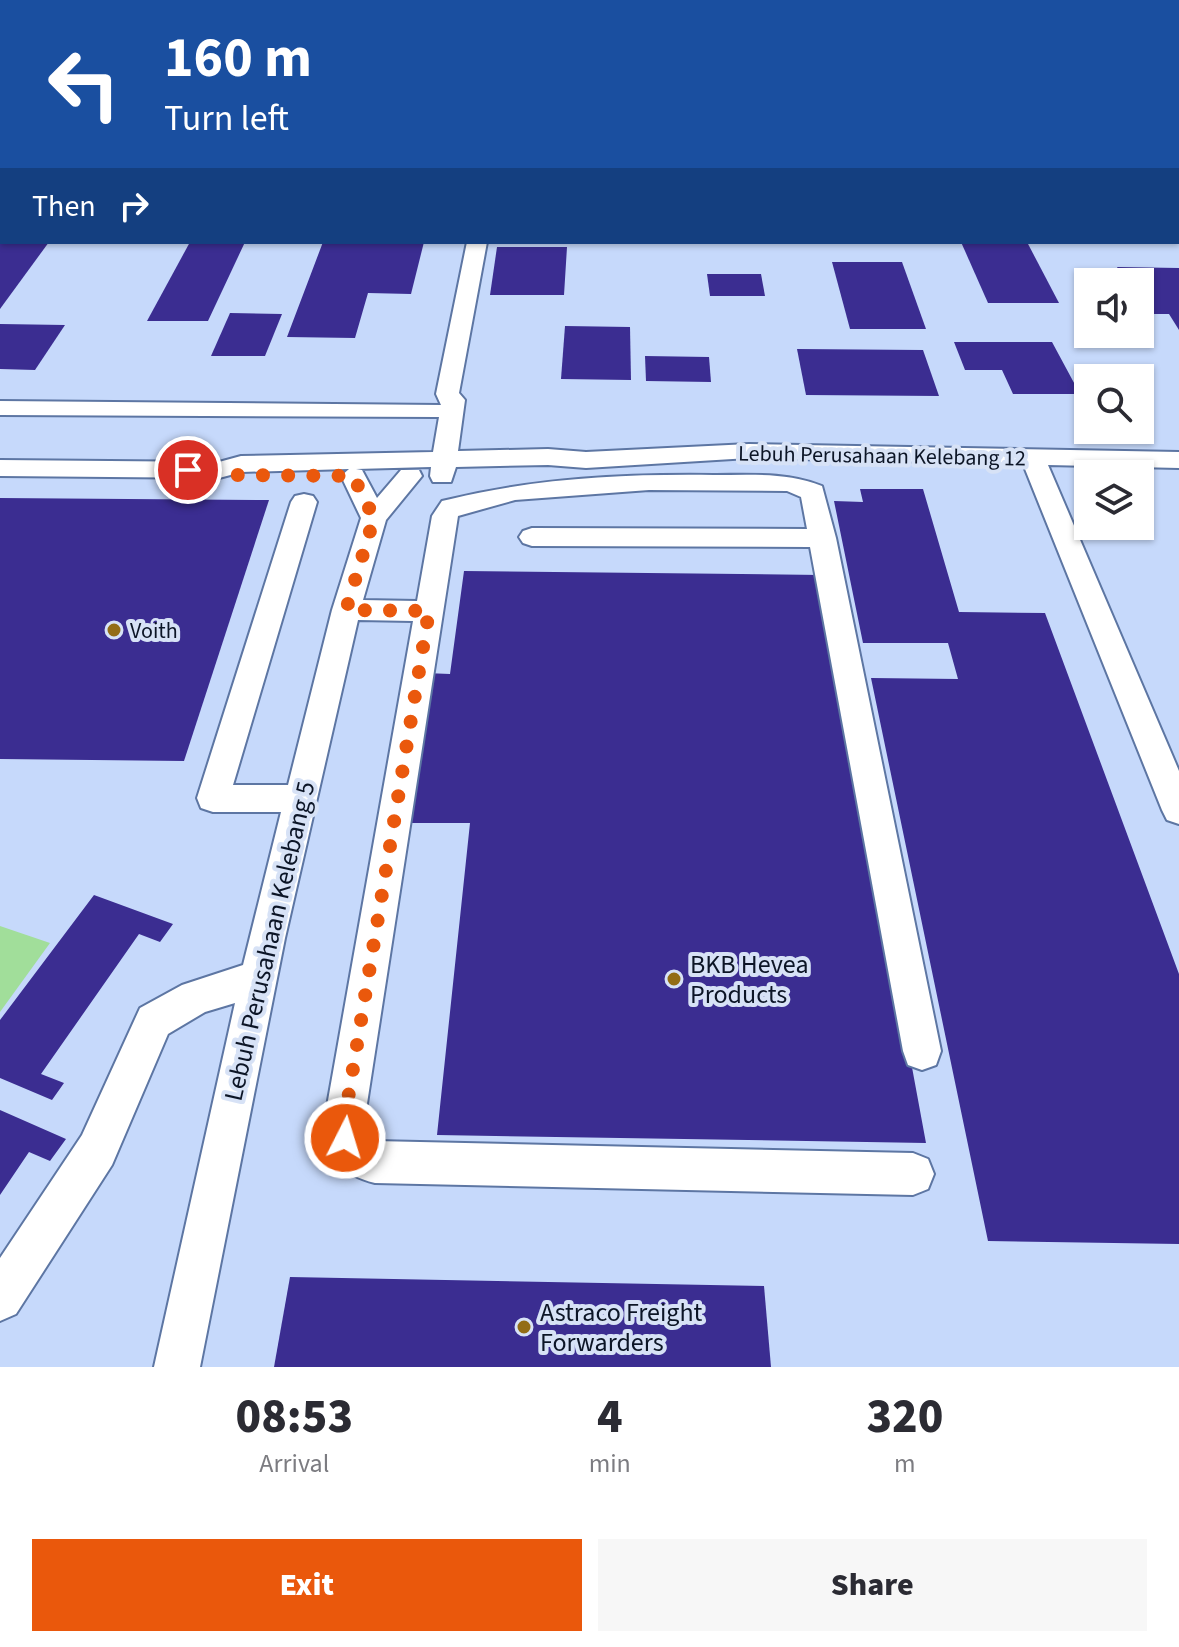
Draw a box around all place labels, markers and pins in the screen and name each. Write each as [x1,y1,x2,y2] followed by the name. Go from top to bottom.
[154,436,222,504] pin
[130,615,178,647] place label: Voith
[105,621,123,639] marker: Voith
[690,946,809,1013] place label: BKB Hevea Products
[665,970,683,988] marker: BKB Hevea Products
[540,1294,703,1361] place label: Astraco Freight Forwarders
[515,1318,533,1336] marker: Astraco Freight Forwarders

